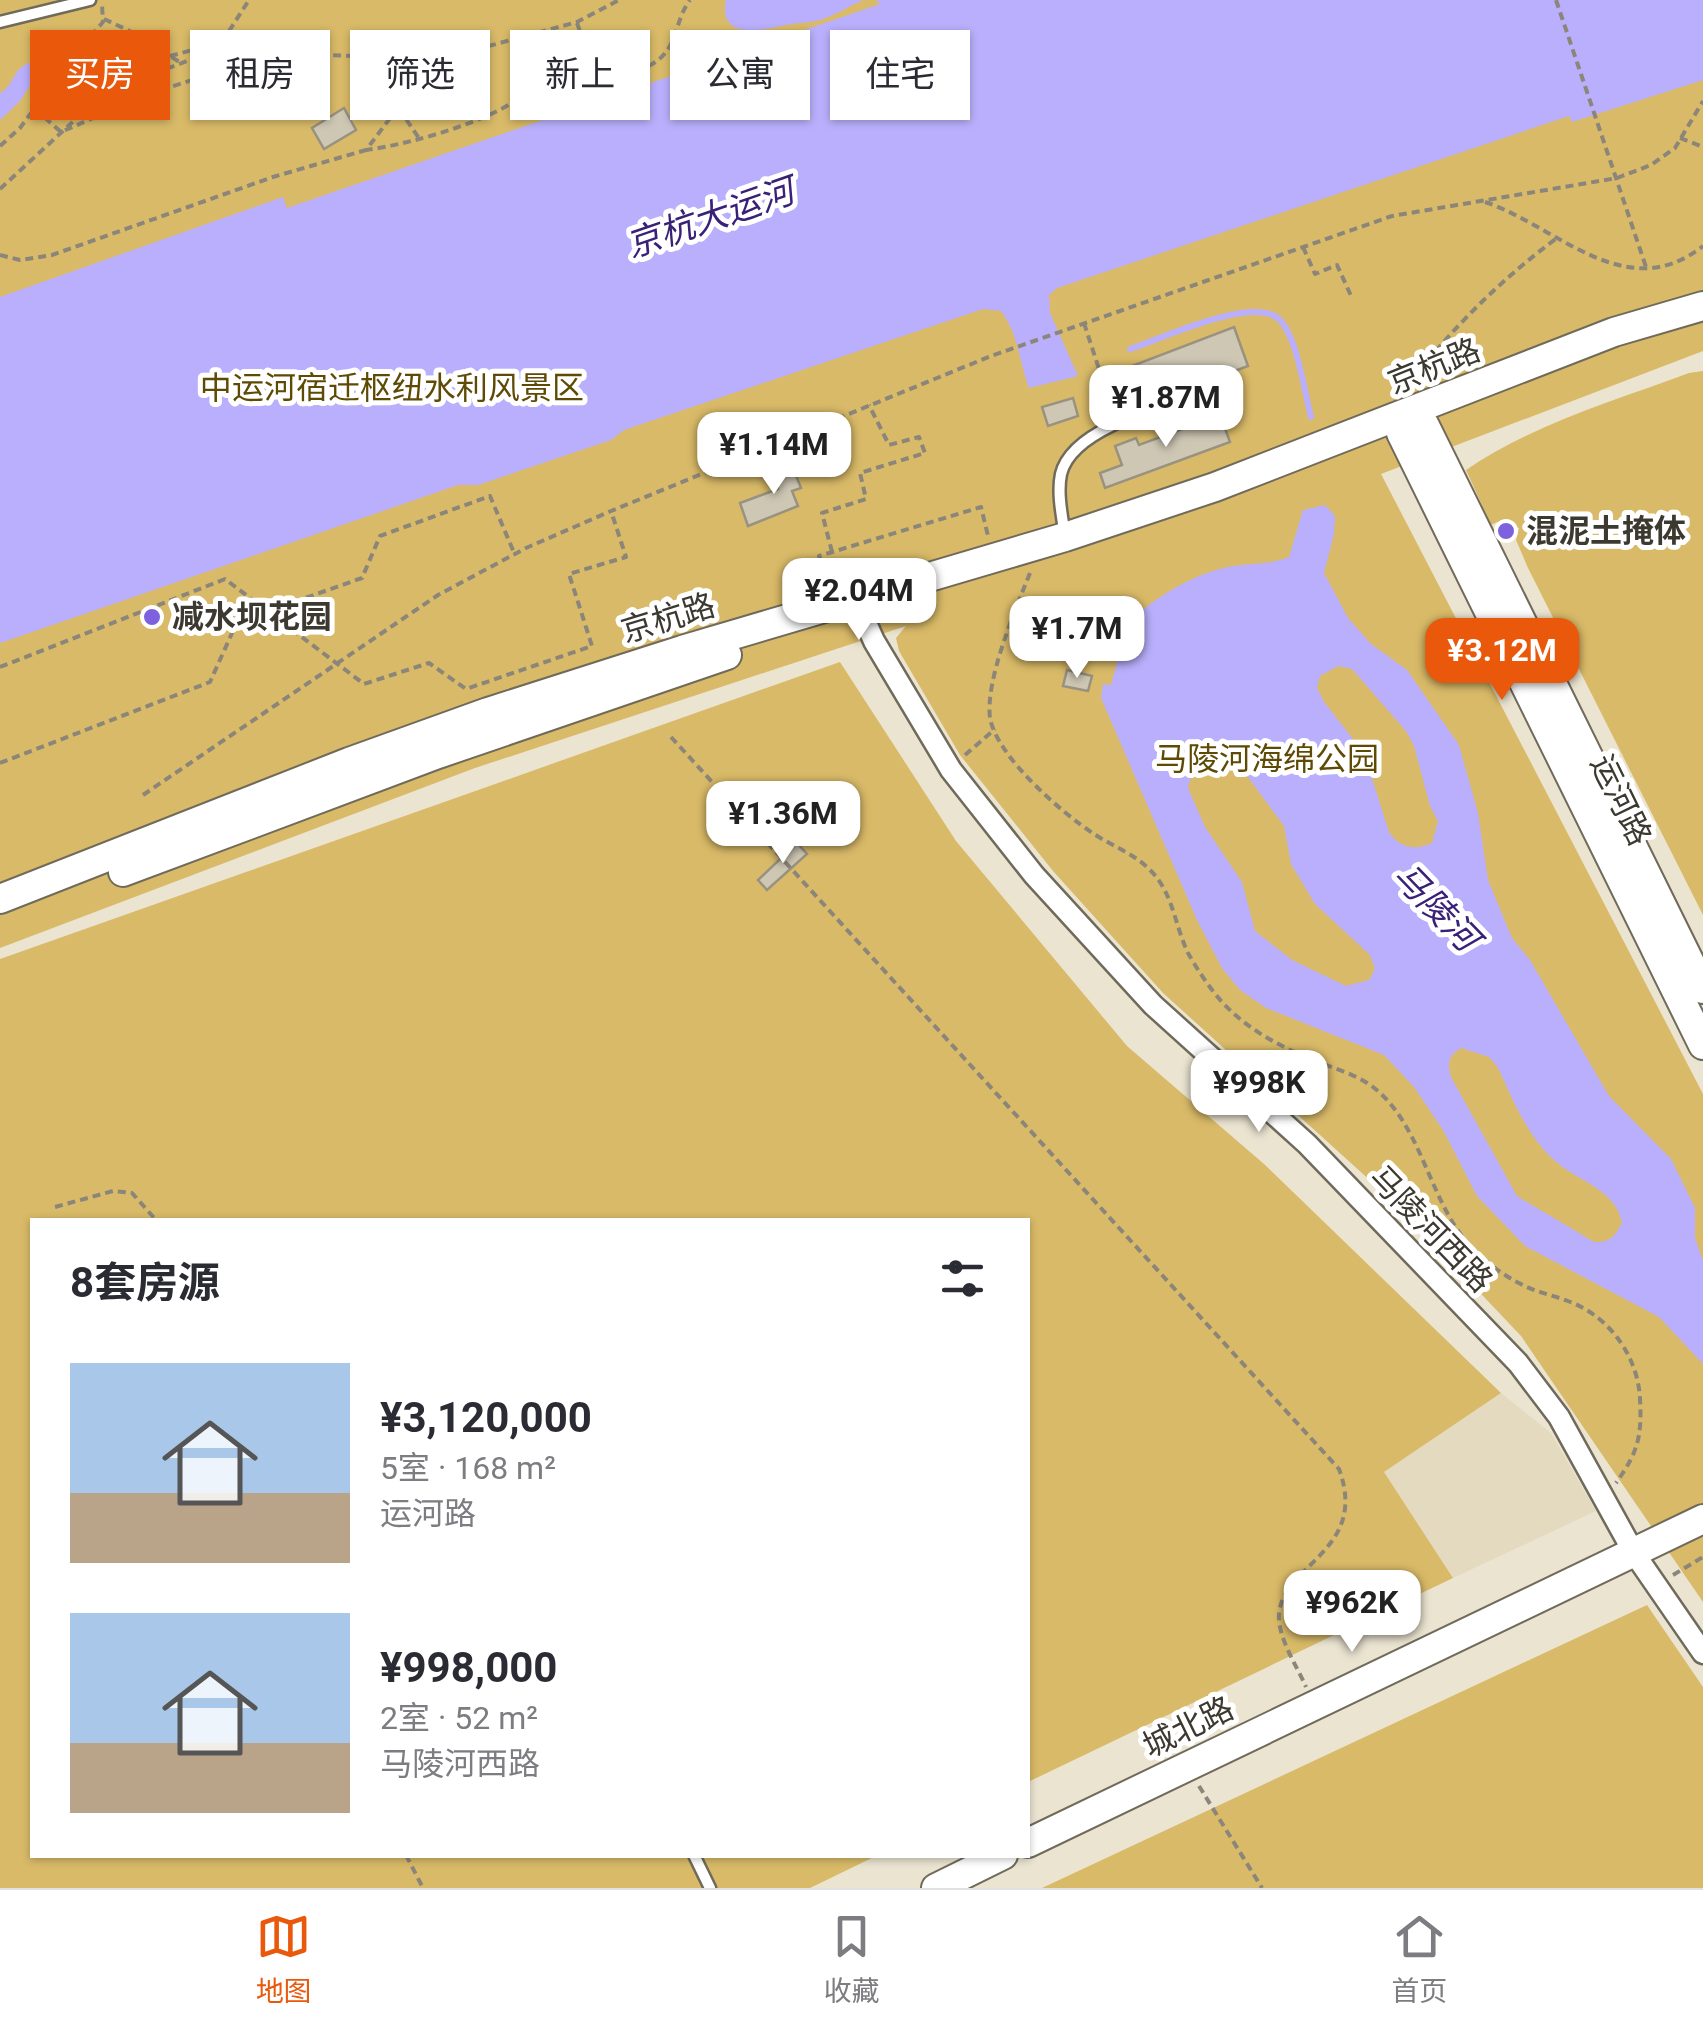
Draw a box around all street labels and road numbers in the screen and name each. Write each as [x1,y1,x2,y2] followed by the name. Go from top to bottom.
[1382,330,1486,402] street label: 京杭路
[617,586,719,650] street label: 京杭路
[1583,749,1659,851] street label: 运河路
[1362,1158,1500,1300] street label: 马陵河西路
[1137,1689,1239,1765] street label: 城北路

